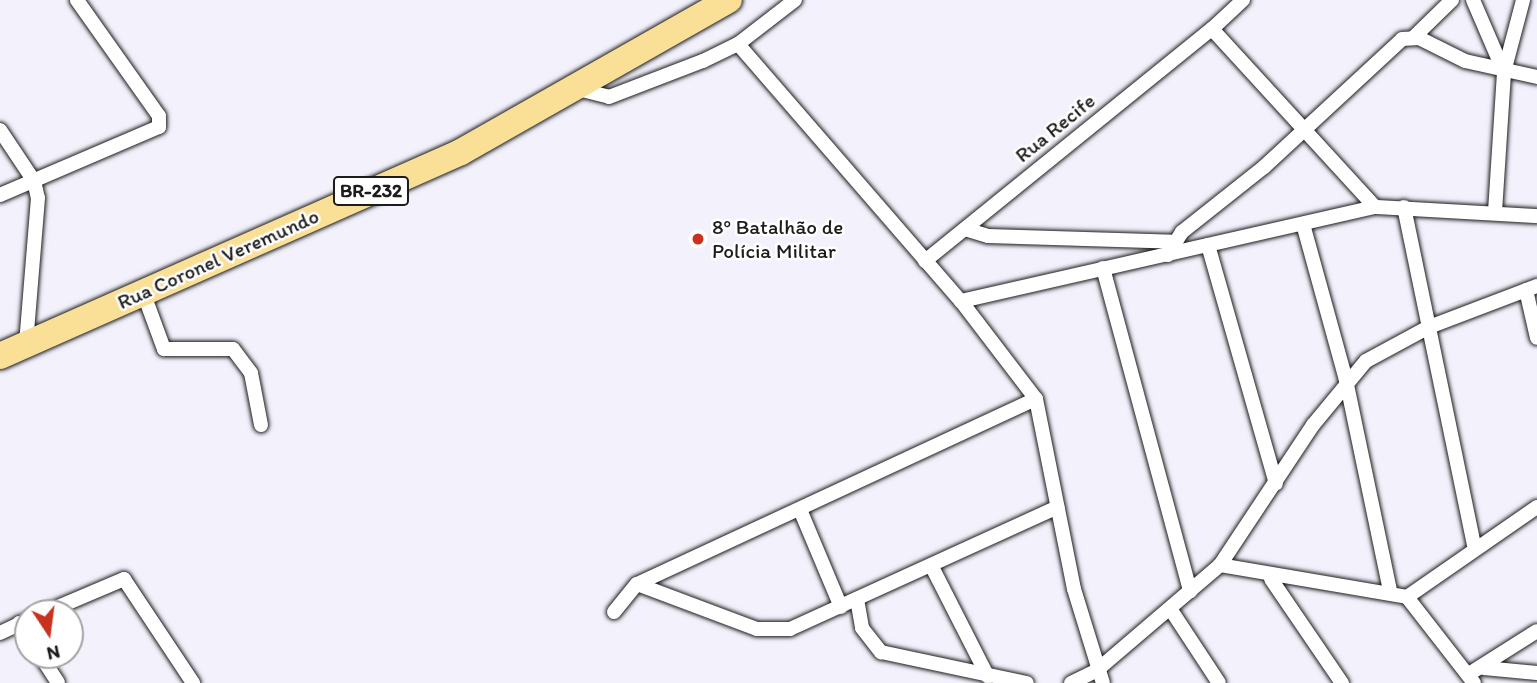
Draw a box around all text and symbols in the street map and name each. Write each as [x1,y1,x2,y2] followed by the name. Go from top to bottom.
[1010,88,1100,168] street label: Rua Recife
[332,176,410,206] road number: BR-232
[114,203,322,315] street label: Rua Coronel Veremundo
[712,214,843,264] place label: 8º Batalhão de Polícia Militar
[690,231,706,247] marker: 8º Batalhão de Polícia Militar
[14,599,84,669] north arrow
[45,640,62,666] text: N

